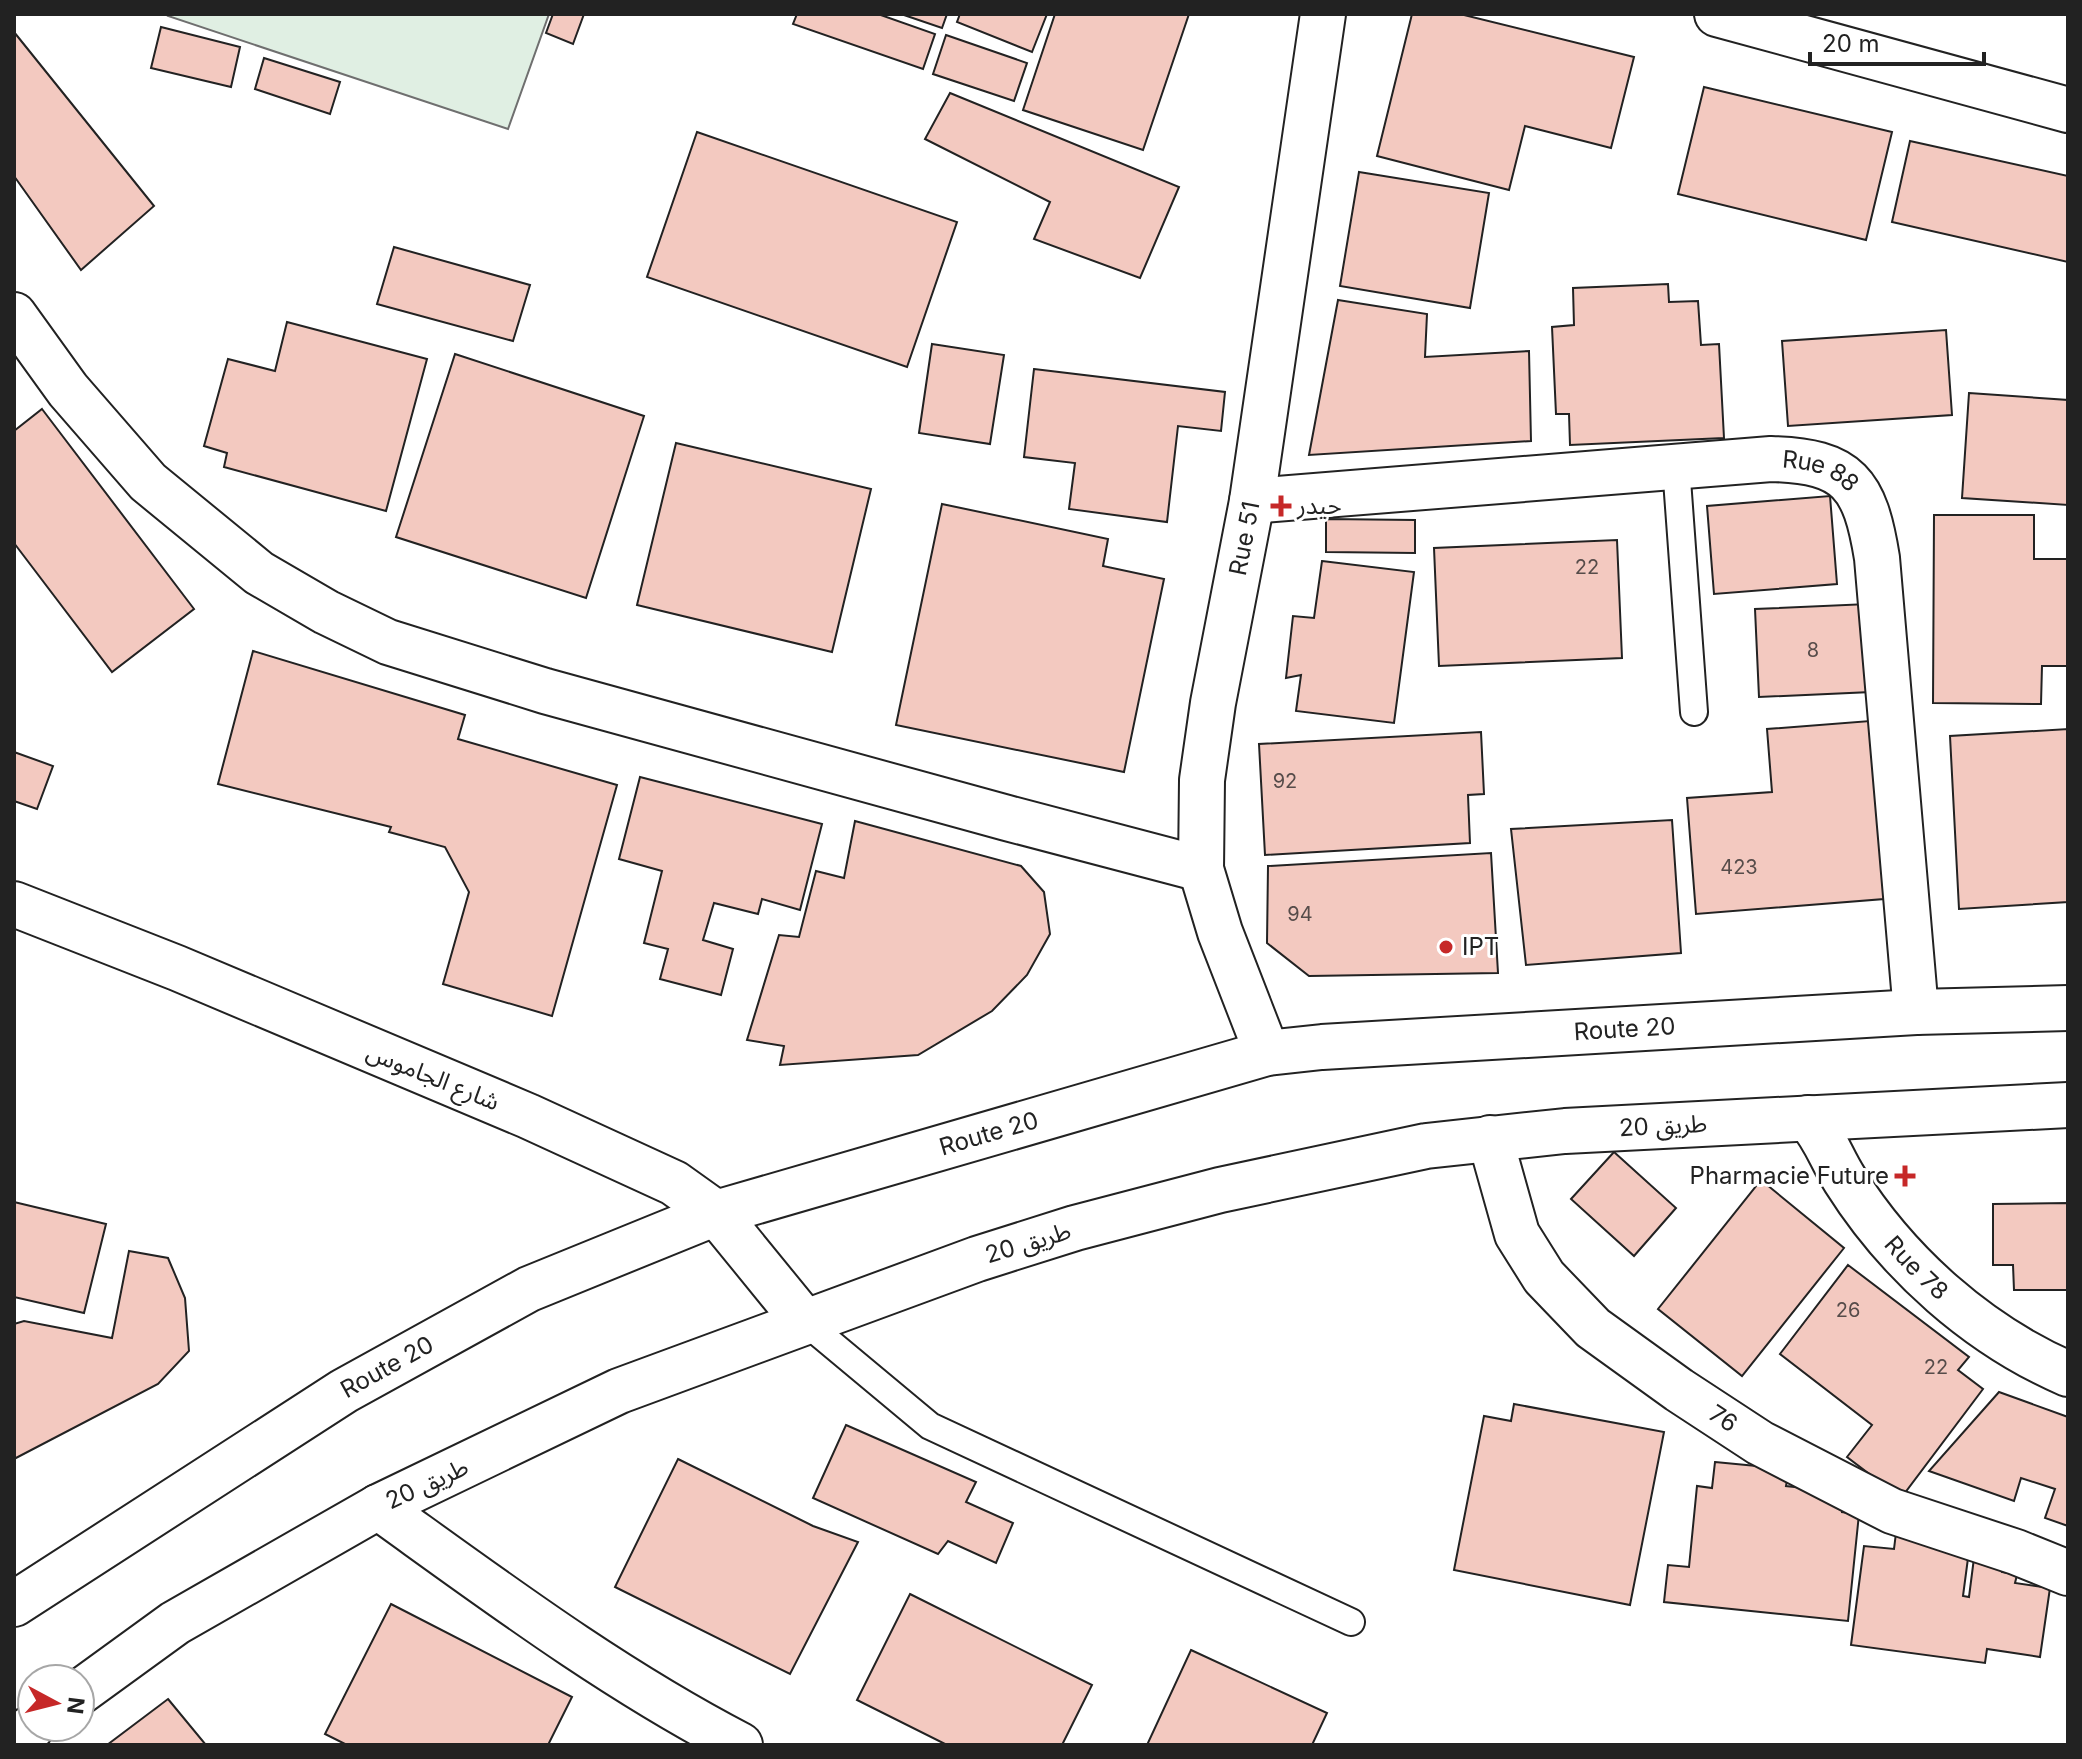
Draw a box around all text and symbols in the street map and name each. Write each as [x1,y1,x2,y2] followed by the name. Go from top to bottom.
[1810,16,1984,66] scale bar
[1822,29,1880,58] text: 20 m
[1781,444,1865,497] street label: Rue 88
[1296,491,1342,520] place label: حيدر
[1272,497,1290,515] marker: حيدر
[1223,499,1266,578] street label: Rue 51
[1575,555,1599,579] house number: 22
[1807,638,1819,662] house number: 8
[1273,769,1297,793] house number: 92
[1720,855,1758,879] house number: 423
[1287,902,1313,926] house number: 94
[1462,932,1499,961] place label: IPT
[1437,938,1455,956] marker: IPT
[1573,1011,1676,1046] street label: Route 20
[361,1037,504,1119] street label: شارع الجاموس
[936,1105,1042,1161] street label: Route 20
[1618,1109,1708,1143] street label: طريق 20
[1690,1161,1889,1190] place label: Pharmacie Future
[1896,1167,1914,1185] marker: Pharmacie Future
[981,1216,1075,1270] street label: طريق 20
[1879,1230,1954,1306] street label: Rue 78
[1836,1298,1860,1322] house number: 26
[335,1330,438,1404] street label: Route 20
[1924,1355,1948,1379] house number: 22
[1704,1399,1743,1438] street label: 76
[381,1452,473,1516] street label: طريق 20
[16,1663,96,1743] north arrow
[62,1696,90,1715] text: N

